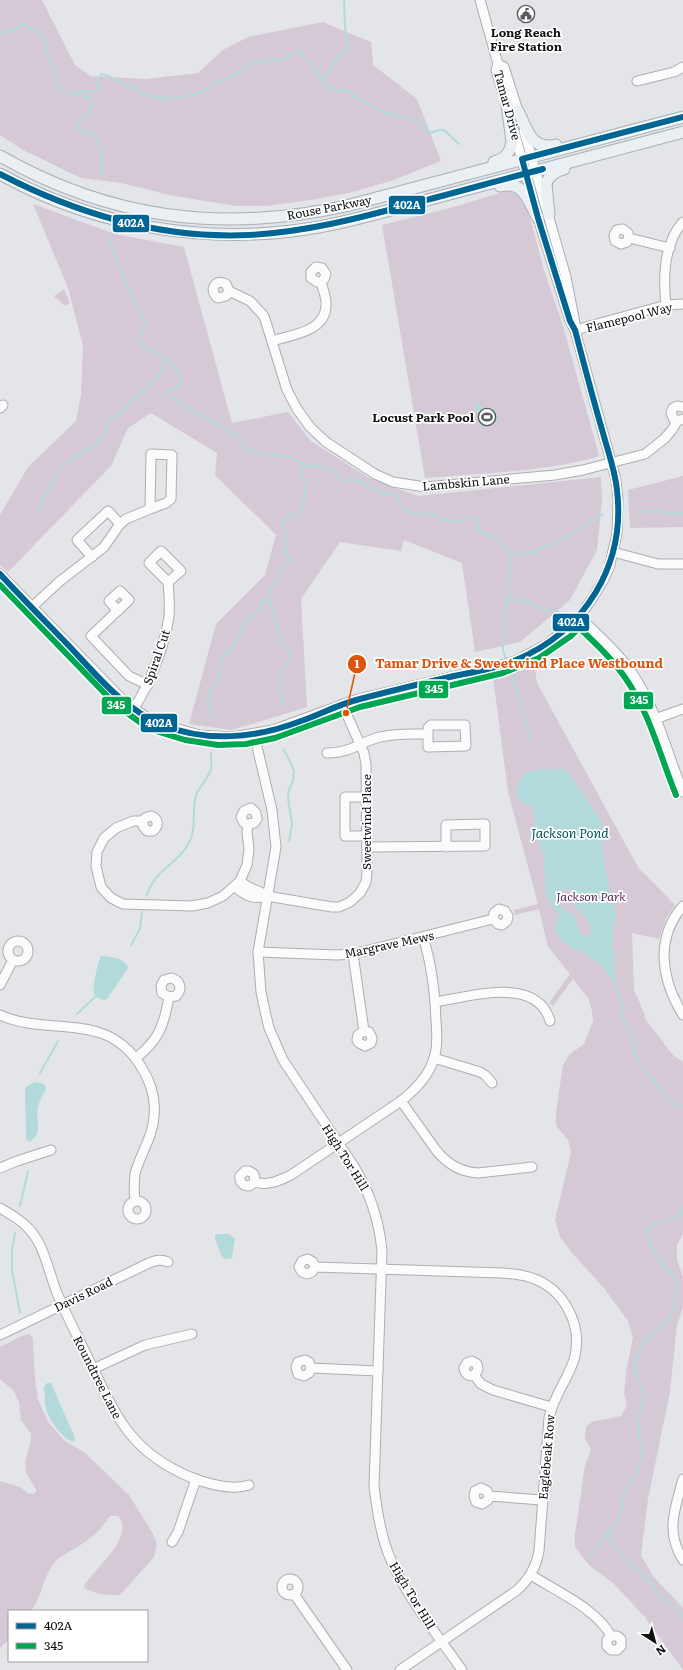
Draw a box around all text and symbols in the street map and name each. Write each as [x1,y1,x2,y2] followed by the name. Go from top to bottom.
[516,4,536,24] public building icon: Long Reach Fire Station
[490,23,563,55] place label: Long Reach Fire Station
[490,68,526,142] street label: Tamar Drive
[285,190,373,224] street label: Rouse Parkway
[388,195,426,215] line badge: 402A
[393,196,421,212] text: 402A
[112,214,150,233] line badge: 402A
[117,214,145,230] text: 402A
[584,298,674,336] street label: Flamepool Way
[477,407,497,427] sports icon: Locust Park Pool
[372,408,475,426] place label: Locust Park Pool
[422,469,510,495] street label: Lambskin Lane
[552,613,590,632] line badge: 402A
[557,613,585,629] text: 402A
[138,627,174,687] street label: Spiral Cut
[347,651,671,676] callout: Tamar Drive & Sweetwind Place Westbound
[375,653,663,672] text: Tamar Drive & Sweetwind Place Westbound
[355,654,360,672] text: 1
[418,680,449,699] line badge: 345
[425,680,443,696] text: 345
[623,691,654,710] line badge: 345
[630,691,648,707] text: 345
[101,696,132,715] line badge: 345
[107,696,125,712] text: 345
[140,713,178,733] line badge: 402A
[145,714,173,730] text: 402A
[357,774,375,870] street label: Sweetwind Place
[531,823,609,842] water label: Jackson Pond
[556,887,626,905] park label: Jackson Park
[343,926,436,962] street label: Margrave Mews
[318,1120,374,1194] street label: High Tor Hill
[51,1272,116,1316] street label: Davis Road
[69,1332,127,1422] street label: Roundtree Lane
[533,1413,559,1500] street label: Eaglebeak Row
[386,1558,440,1632] street label: High Tor Hill
[8,1610,148,1662] legend
[44,1616,73,1634] text: 402A
[635,1622,675,1662] north arrow
[44,1636,63,1654] text: 345
[653,1642,670,1660] text: N

